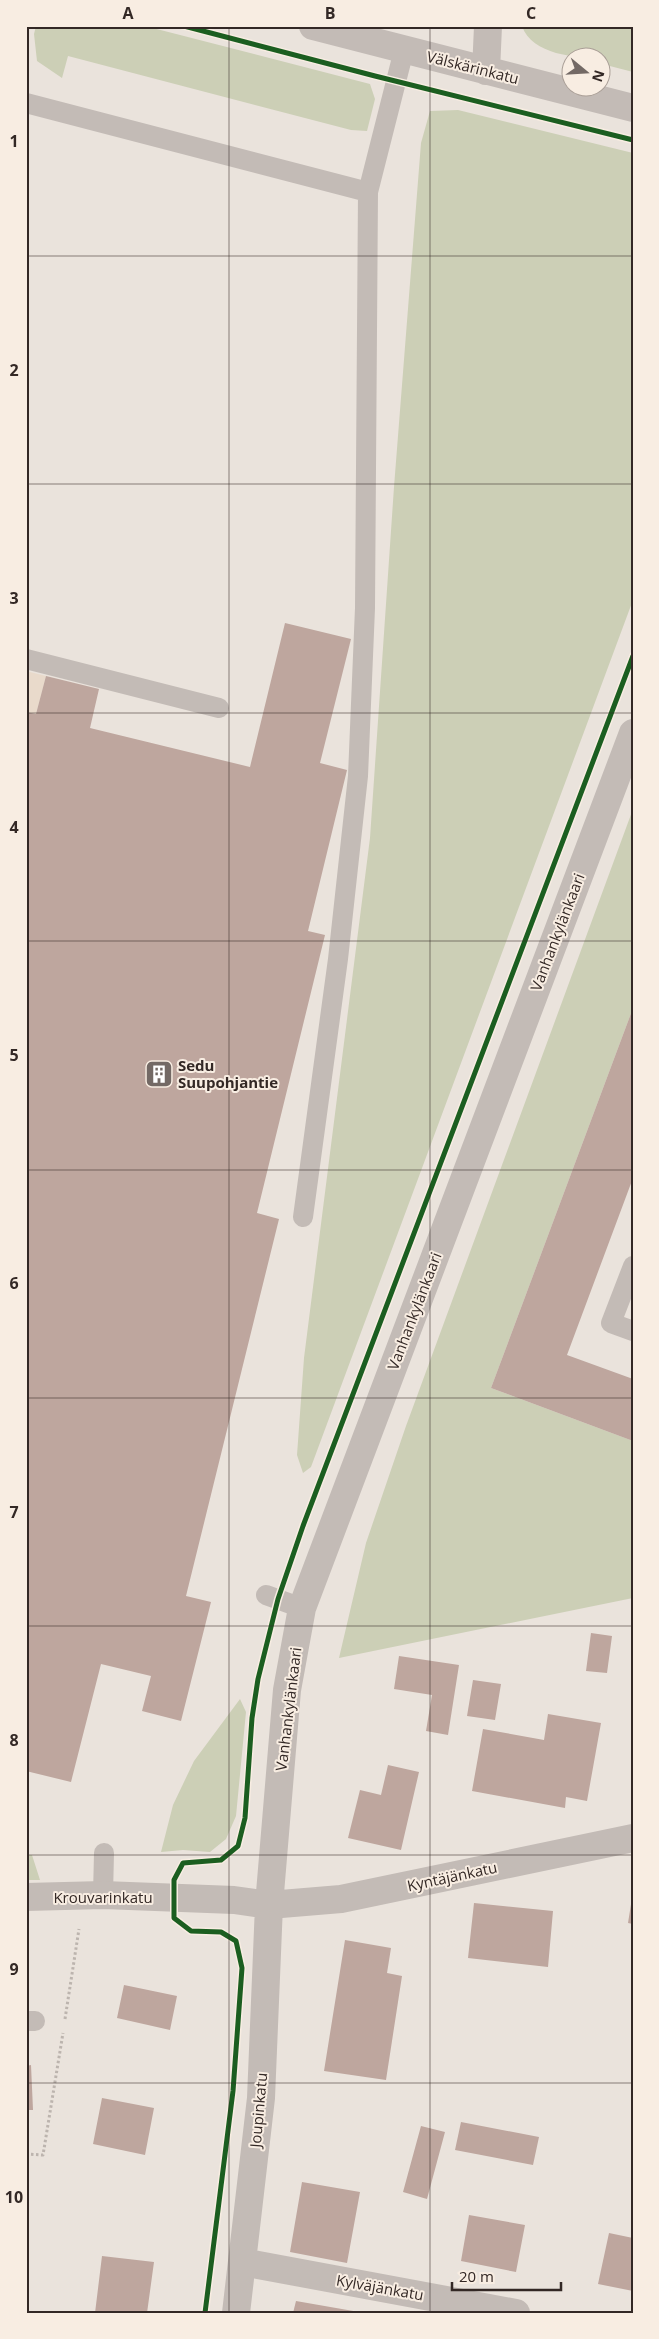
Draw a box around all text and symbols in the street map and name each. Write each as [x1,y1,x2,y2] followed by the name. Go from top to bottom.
[122,2,134,24] text: A
[325,2,335,24] text: B
[526,2,536,24] text: C
[425,46,521,88] street label: Välskärinkatu
[562,48,612,98] north arrow
[588,68,610,85] text: N
[9,130,19,152] text: 1
[9,359,19,381] text: 2
[9,587,19,609] text: 3
[9,816,19,838] text: 4
[525,870,589,994] street label: Vanhankylänkaari
[9,1044,19,1066] text: 5
[178,1055,278,1092] place label: Sedu Suupohjantie
[144,1059,174,1089] building icon: Sedu Suupohjantie
[382,1249,446,1373] street label: Vanhankylänkaari
[9,1272,19,1294] text: 6
[9,1501,19,1523] text: 7
[270,1646,306,1772] street label: Vanhankylänkaari
[9,1729,19,1751] text: 8
[405,1857,499,1895] street label: Kyntäjänkatu
[53,1887,153,1907] street label: Krouvarinkatu
[9,1958,19,1980] text: 9
[245,2072,271,2150] street label: Joupinkatu
[5,2186,23,2208] text: 10
[452,2259,560,2291] scale bar
[459,2266,494,2286] text: 20 m
[335,2269,425,2305] street label: Kylväjänkatu

